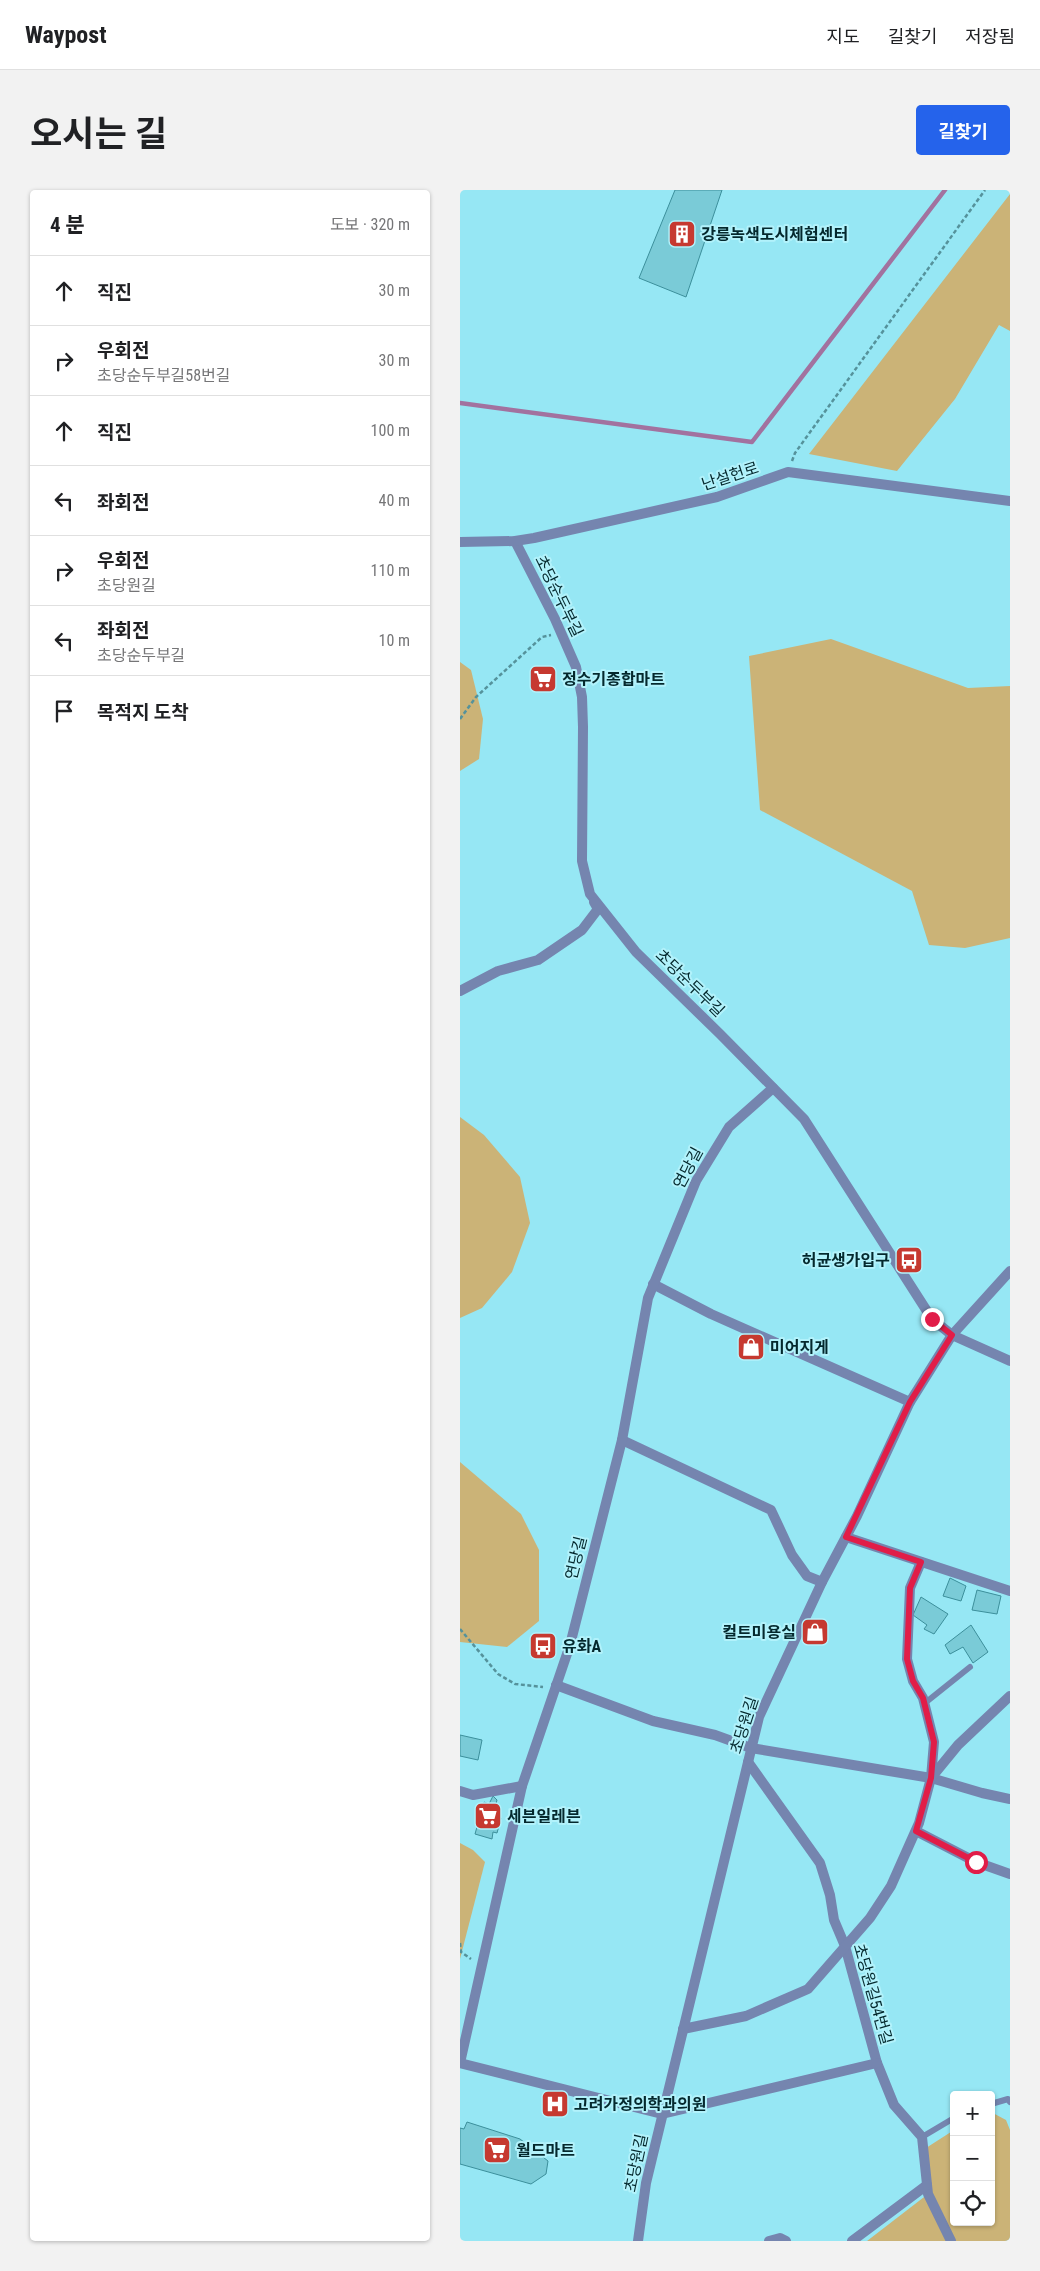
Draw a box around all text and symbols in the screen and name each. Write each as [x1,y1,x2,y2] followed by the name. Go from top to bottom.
[25,21,107,49] text: Waypost
[827,26,860,47] text: 지도
[888,26,937,47] text: 길찾기
[965,26,1015,47] text: 저장됨
[916,105,1010,155] button: 길찾기
[30,114,167,155] text: 오시는 길
[50,213,85,237] text: 4 분
[330,215,410,234] text: 도보 · 320 m
[667,219,697,249] building icon: 강릉녹색도시체험센터
[701,225,848,244] place label: 강릉녹색도시체험센터
[50,277,78,305] icon: ahead
[97,281,132,304] text: 직진
[378,281,410,300] text: 30 m
[97,339,149,362] text: 우회전
[50,347,78,375] icon: right
[378,351,410,370] text: 30 m
[97,366,231,385] text: 초당순두부길58번길
[50,417,78,445] icon: ahead
[97,421,132,444] text: 직진
[371,421,410,440] text: 100 m
[699,458,761,494] street label: 난설헌로
[50,487,78,515] icon: left
[97,491,149,514] text: 좌회전
[378,491,410,510] text: 40 m
[97,549,149,572] text: 우회전
[531,552,587,640] street label: 초당순두부길
[50,557,78,585] icon: right
[371,561,410,580] text: 110 m
[97,576,156,595] text: 초당원길
[97,619,149,642] text: 좌회전
[50,627,78,655] icon: left
[378,631,410,650] text: 10 m
[97,646,185,665] text: 초당순두부길
[528,664,558,694] supermarket icon: 정수기종합마트
[562,670,665,689] place label: 정수기종합마트
[50,697,78,725] icon: arrive
[97,701,189,724] text: 목적지 도착
[652,945,728,1021] street label: 초당순두부길
[669,1144,707,1192] street label: 연당길
[894,1245,924,1275] bus stop icon: 허균생가입구
[802,1251,890,1270] place label: 허균생가입구
[921,1308,944,1331] route end
[736,1332,766,1362] shop icon: 미어지게
[770,1338,829,1357] place label: 미어지게
[561,1534,591,1582] street label: 연당길
[800,1617,830,1647] shop icon: 컬트미용실
[722,1623,796,1642] place label: 컬트미용실
[528,1631,558,1661] bus stop icon: 유화A
[562,1637,601,1656] place label: 유화A
[726,1694,762,1756] street label: 초당원길
[473,1801,503,1831] supermarket icon: 세븐일레븐
[507,1807,581,1826] place label: 세븐일레븐
[965,1851,988,1874] route start
[850,1941,896,2047] street label: 초당원길54번길
[540,2089,570,2119] hospital icon: 고려가정의학과의원
[950,2091,995,2226] map controls
[950,2091,995,2136] button: +
[574,2095,706,2114] place label: 고려가정의학과의원
[621,2132,651,2194] street label: 초당원길
[482,2135,512,2165] supermarket icon: 월드마트
[950,2136,995,2181] button: −
[516,2141,575,2160] place label: 월드마트
[950,2181,995,2226] button: locate

